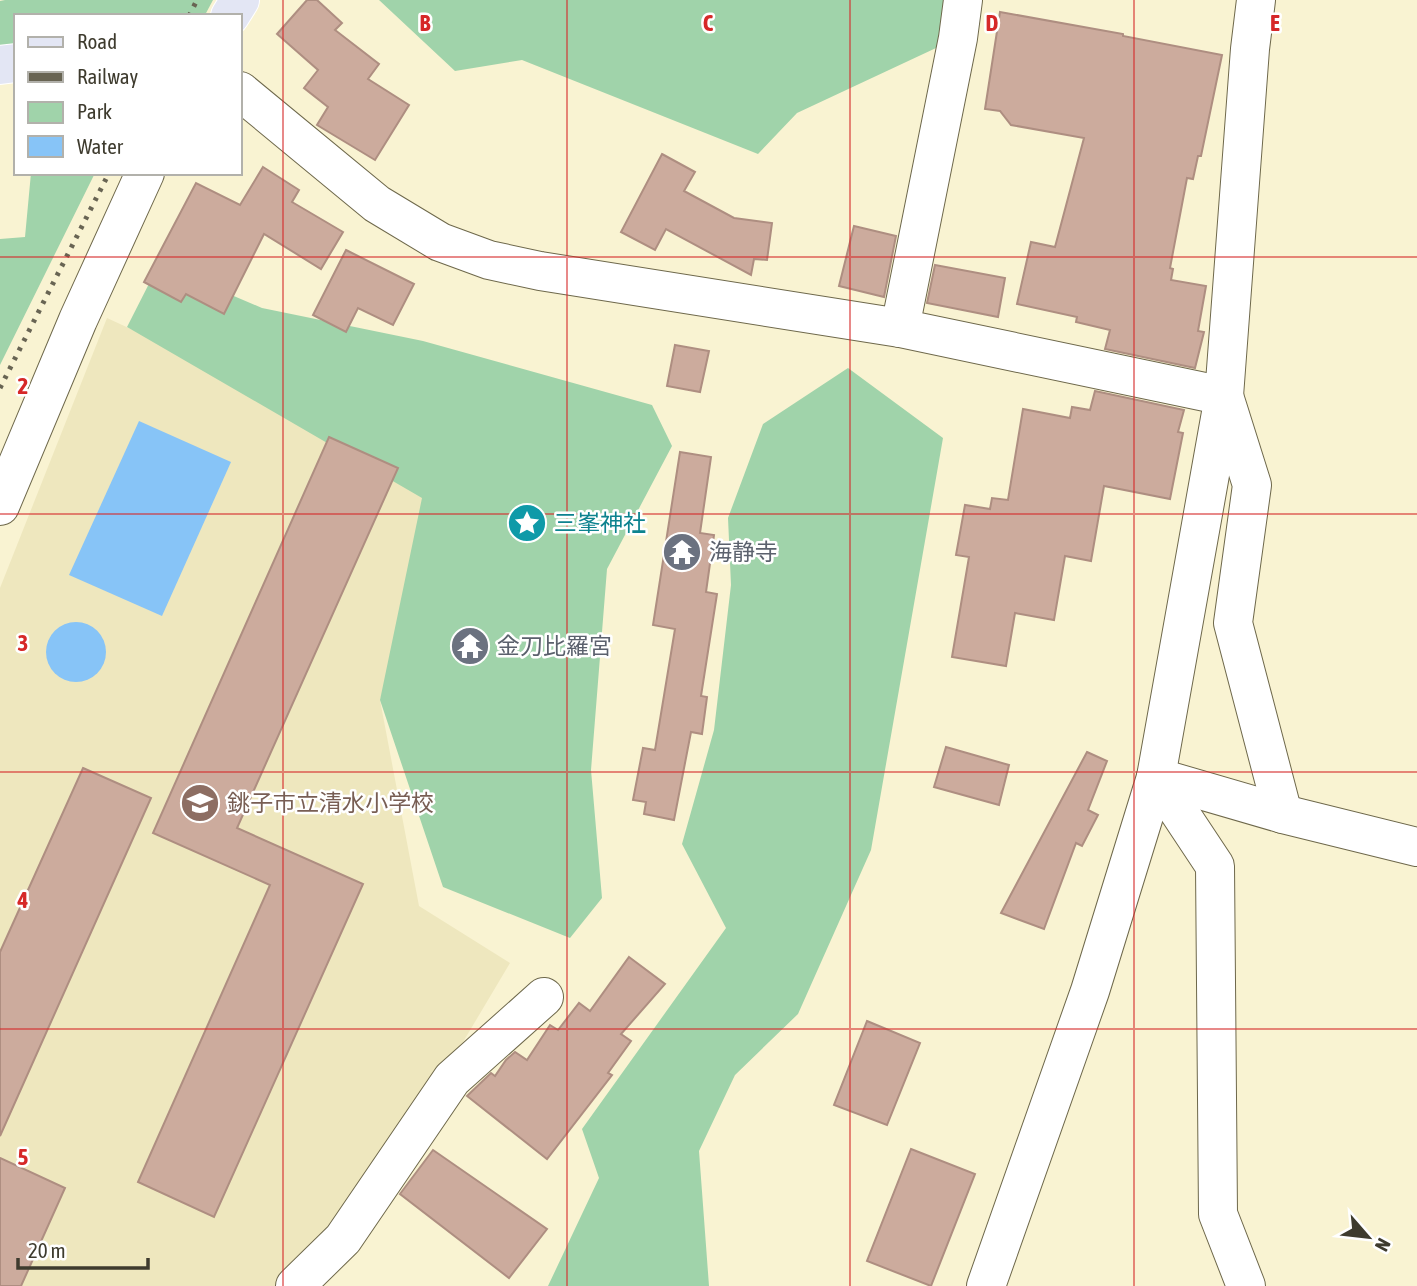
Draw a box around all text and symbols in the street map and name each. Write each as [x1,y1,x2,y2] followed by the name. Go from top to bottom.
[420,10,431,36] text: B
[703,10,714,36] text: C
[986,10,999,36] text: D
[1270,10,1280,36] text: E
[14,14,242,175] legend
[77,29,117,53] text: Road
[77,64,139,88] text: Railway
[77,99,112,123] text: Park
[77,134,124,158] text: Water
[18,373,28,399] text: 2
[506,502,548,544] place icon: 三峯神社
[554,510,646,536] place label: 三峯神社
[661,531,703,573] temple icon: 海静寺
[709,539,778,565] place label: 海静寺
[449,625,491,667] temple icon: 金刀比羅宮
[18,630,28,656] text: 3
[497,633,612,659] place label: 金刀比羅宮
[179,782,221,824] school or university icon: 銚子市立清水小学校
[227,790,434,816] place label: 銚子市立清水小学校
[17,887,29,913] text: 4
[18,1144,29,1170] text: 5
[1333,1202,1403,1272] north arrow
[18,1226,147,1270] scale bar
[1371,1235,1395,1255] text: N
[28,1238,66,1262] text: 20 m

